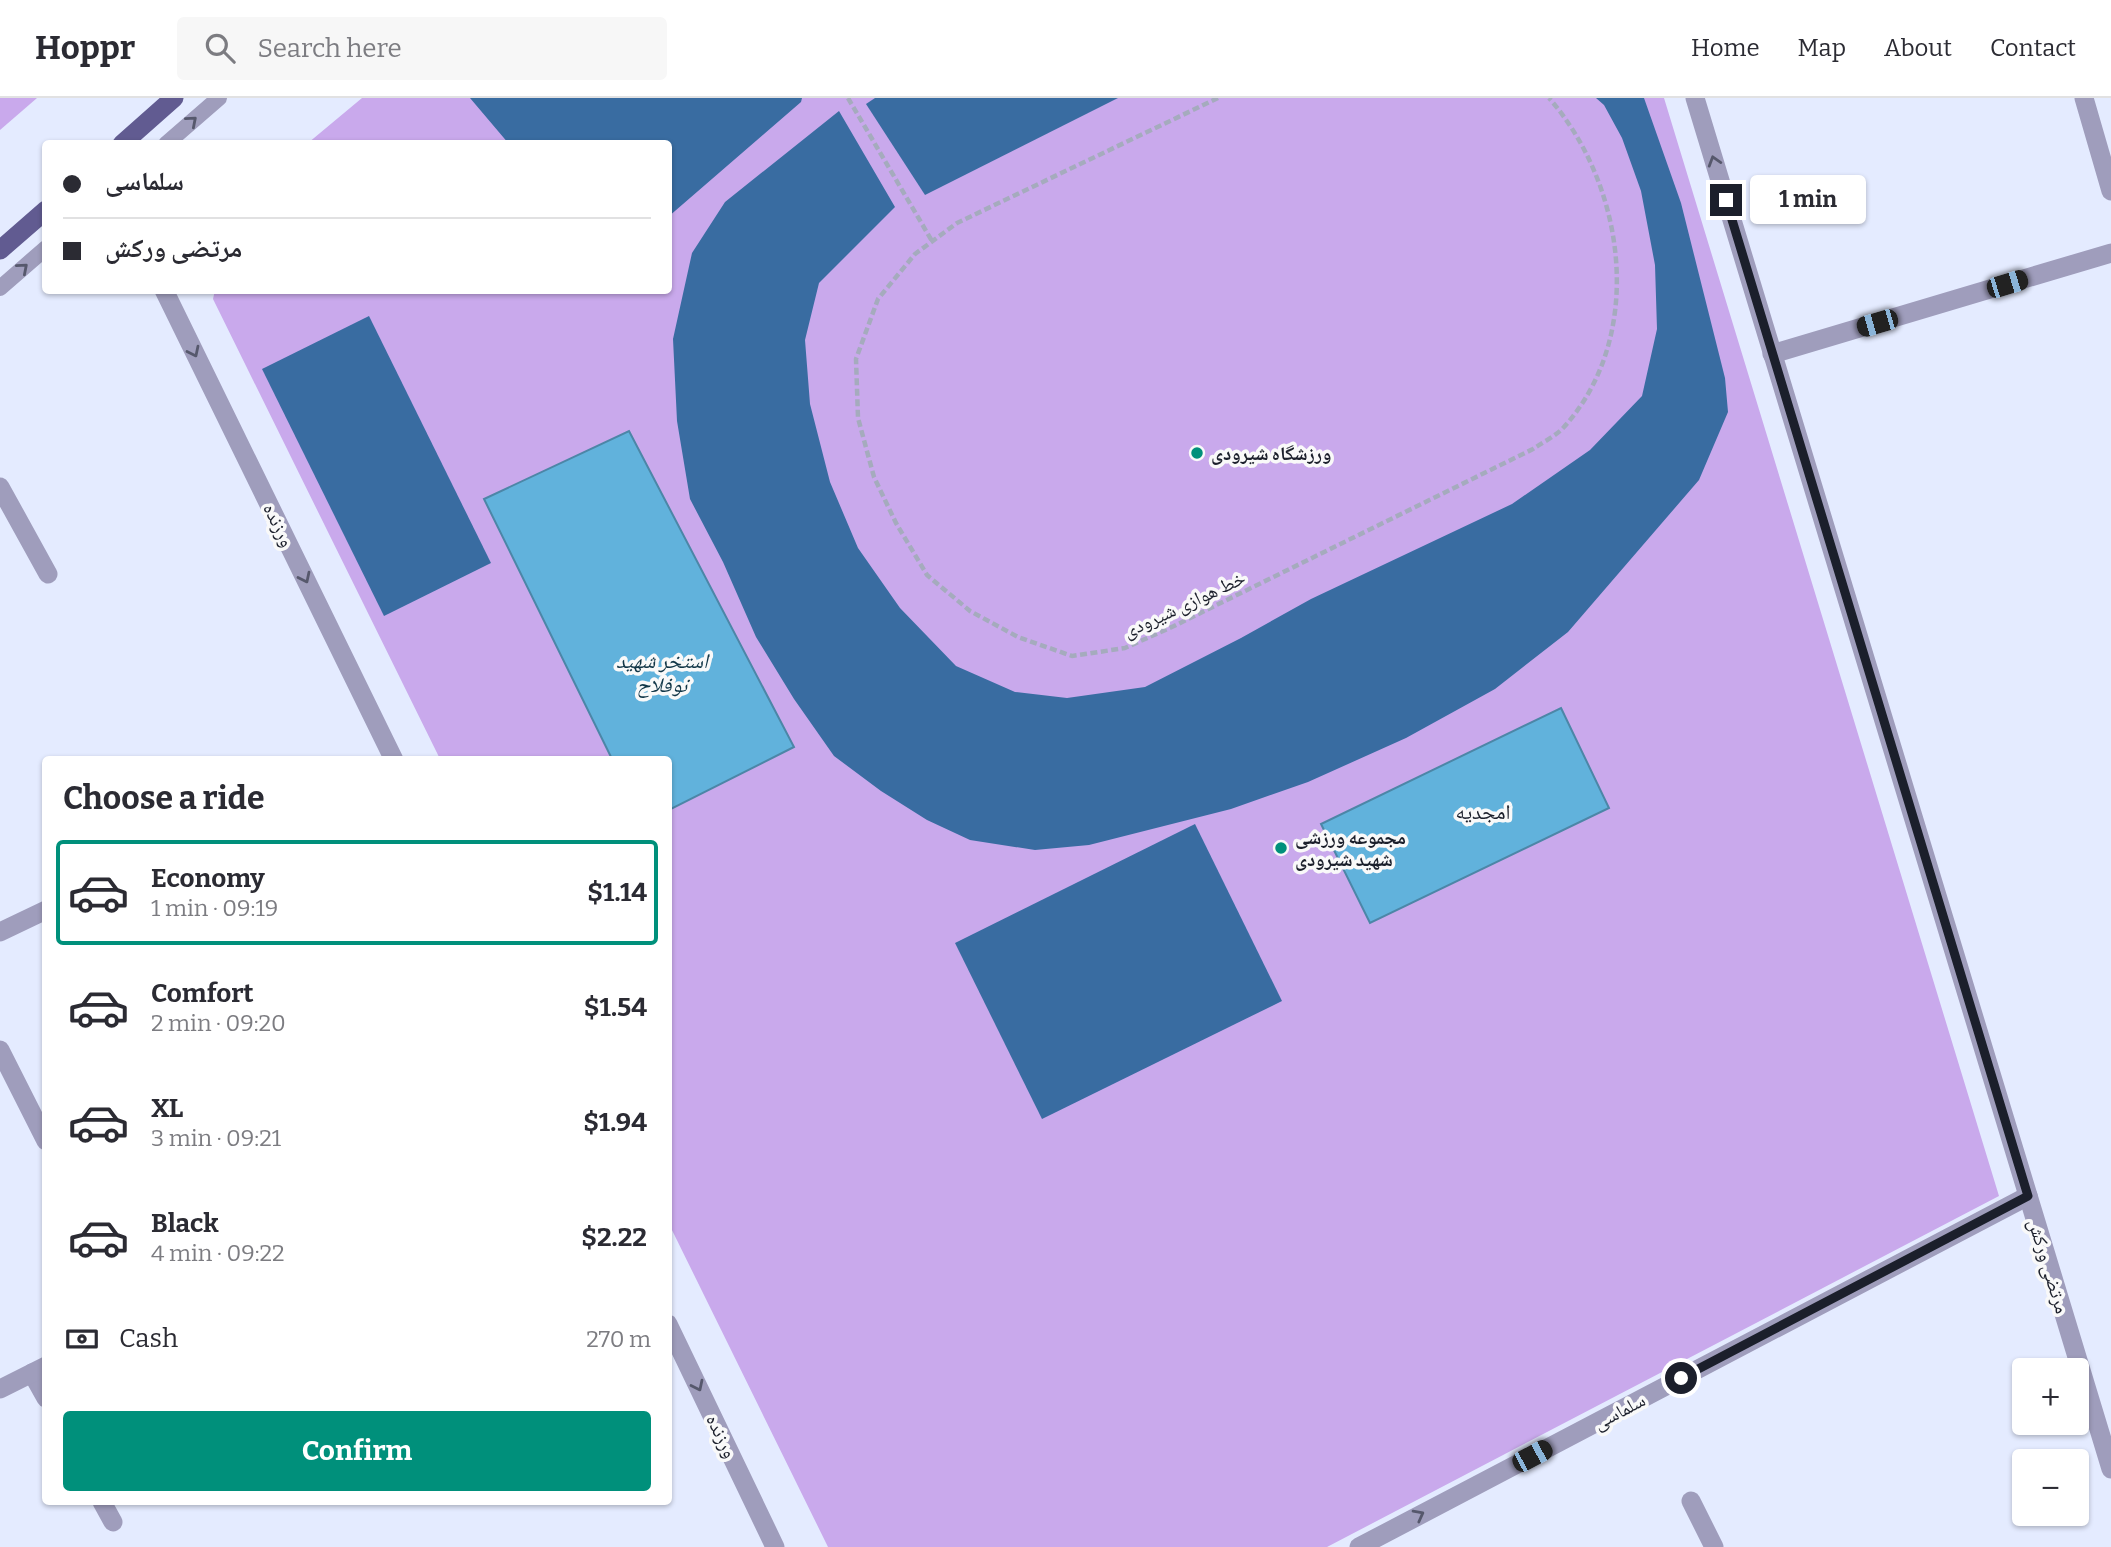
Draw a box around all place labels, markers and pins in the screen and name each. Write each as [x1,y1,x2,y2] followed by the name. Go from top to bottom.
[1211,442,1331,465] place label: ورزشگاه شیرودی
[1189,445,1205,461] marker: ورزشگاه شیرودی
[1295,826,1406,871] place label: مجموعه ورزشی شهید شیرودی
[1273,840,1289,856] marker: مجموعه ورزشی شهید شیرودی

